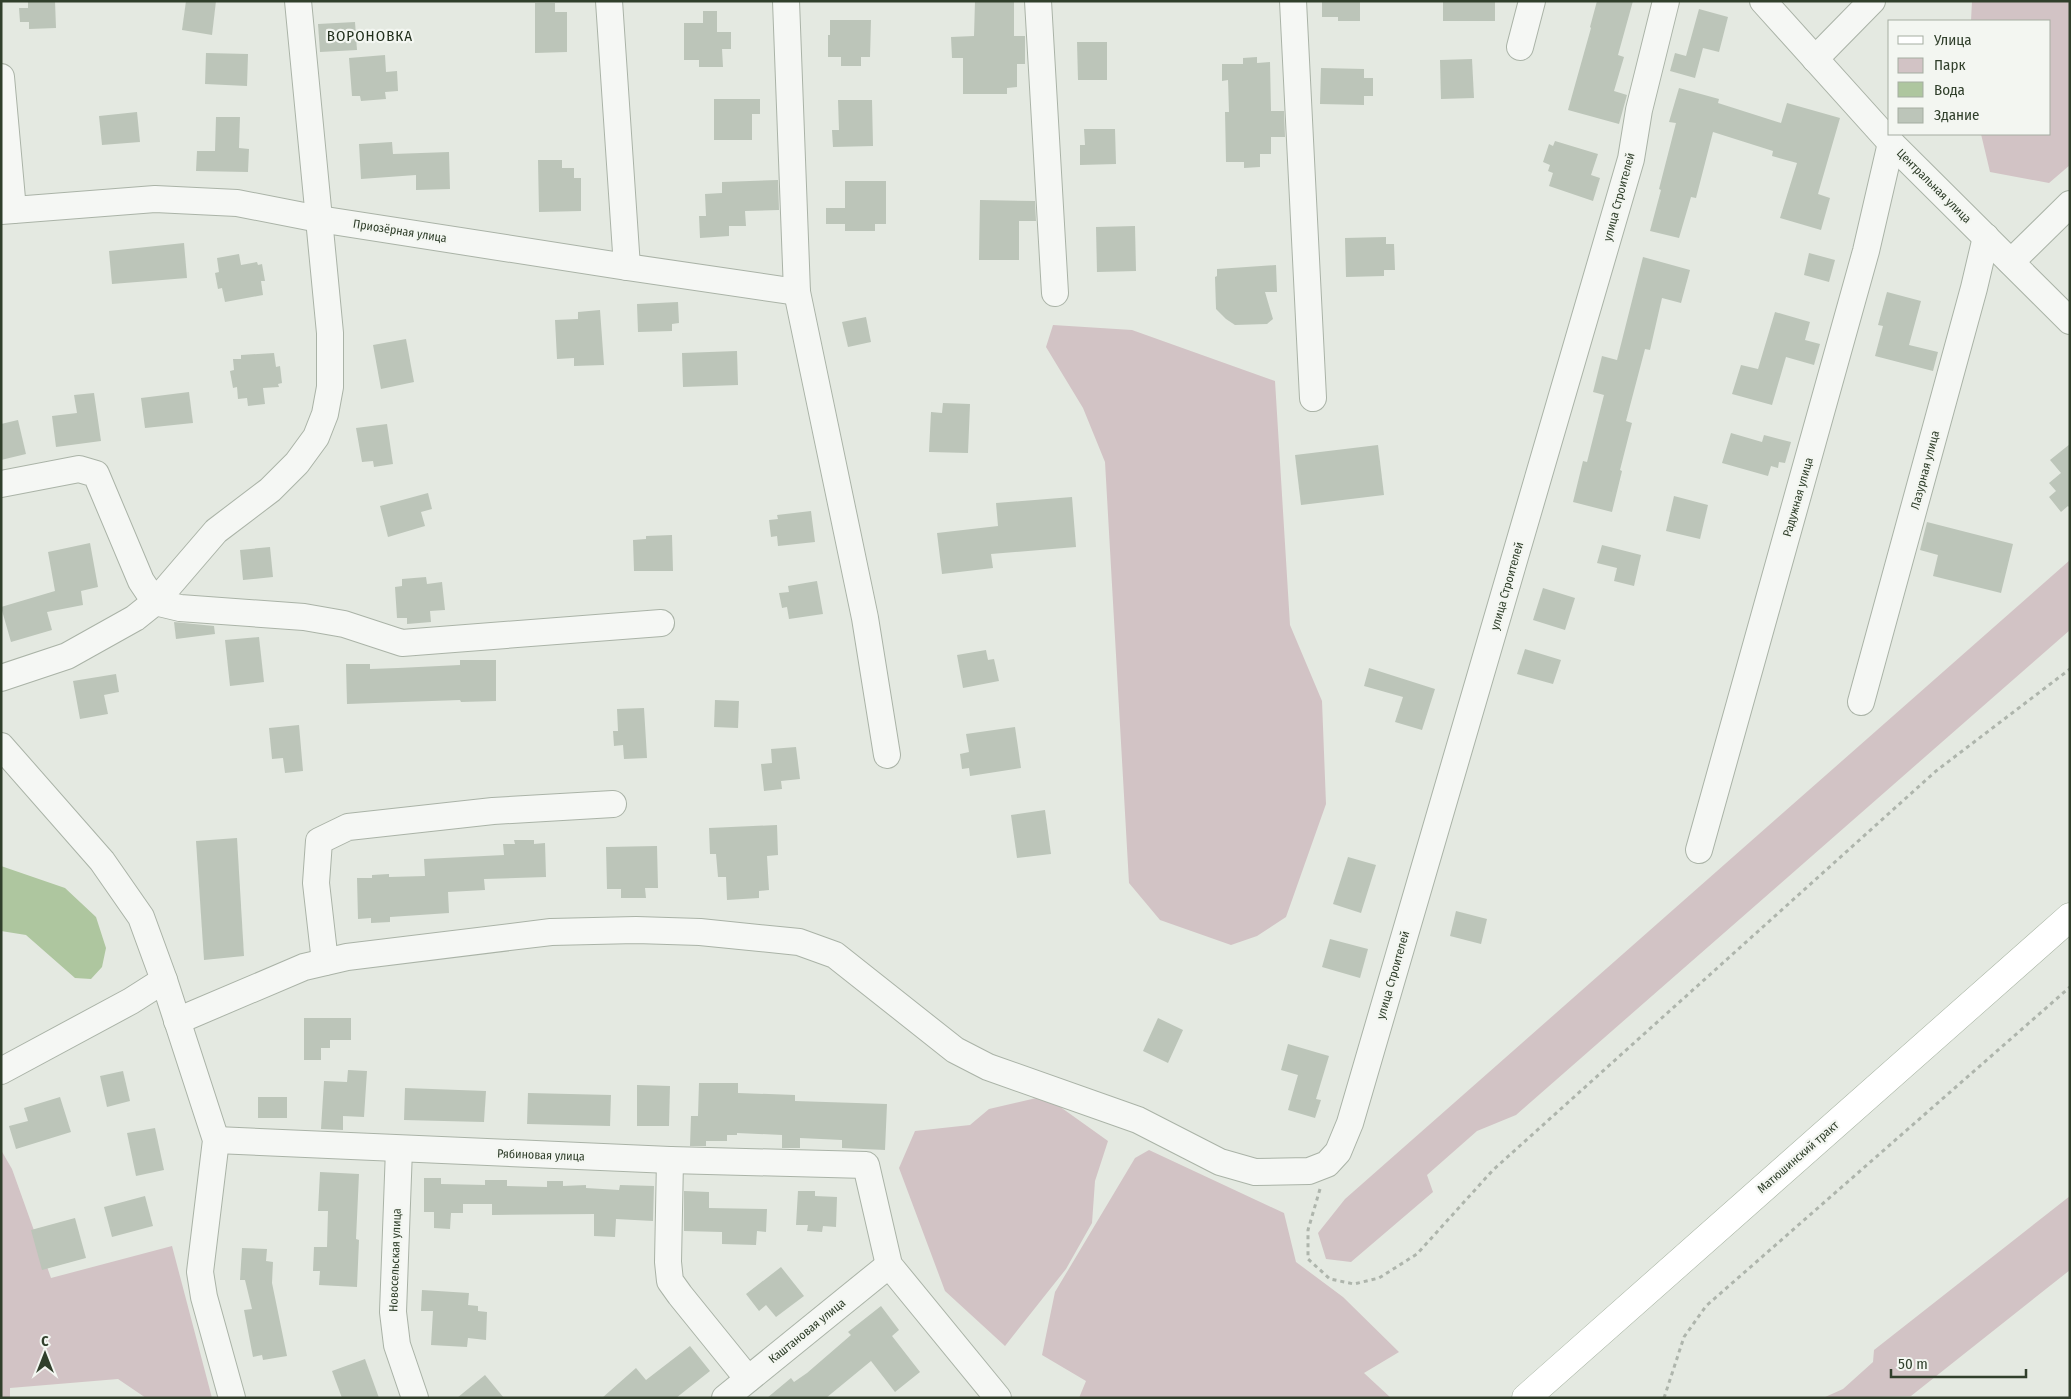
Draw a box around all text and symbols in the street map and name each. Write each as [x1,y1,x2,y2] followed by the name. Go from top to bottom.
[1888,20,2051,135] legend
[327,27,413,45] district label: ВОРОНОВКА
[1933,31,1972,49] text: Улица
[1934,56,1965,74] text: Парк
[1934,81,1965,99] text: Вода
[1934,106,1980,124] text: Здание
[1894,146,1974,226] street label: Центральная улица
[1600,151,1638,243] street label: улица Строителей
[352,217,448,245] street label: Приозёрная улица
[1908,429,1942,511] street label: Лазурная улица
[1780,456,1816,538] street label: Радужная улица
[1488,540,1526,632] street label: улица Строителей
[1374,929,1412,1021] street label: улица Строителей
[1755,1118,1842,1196] street label: Матюшинский тракт
[497,1146,585,1164] street label: Рябиновая улица
[386,1208,404,1312] street label: Новосельская улица
[766,1296,848,1366] street label: Каштановая улица
[20,1329,70,1379] north arrow
[41,1333,49,1350] text: С
[1891,1346,2026,1378] scale bar
[1898,1355,1928,1373] text: 50 m

